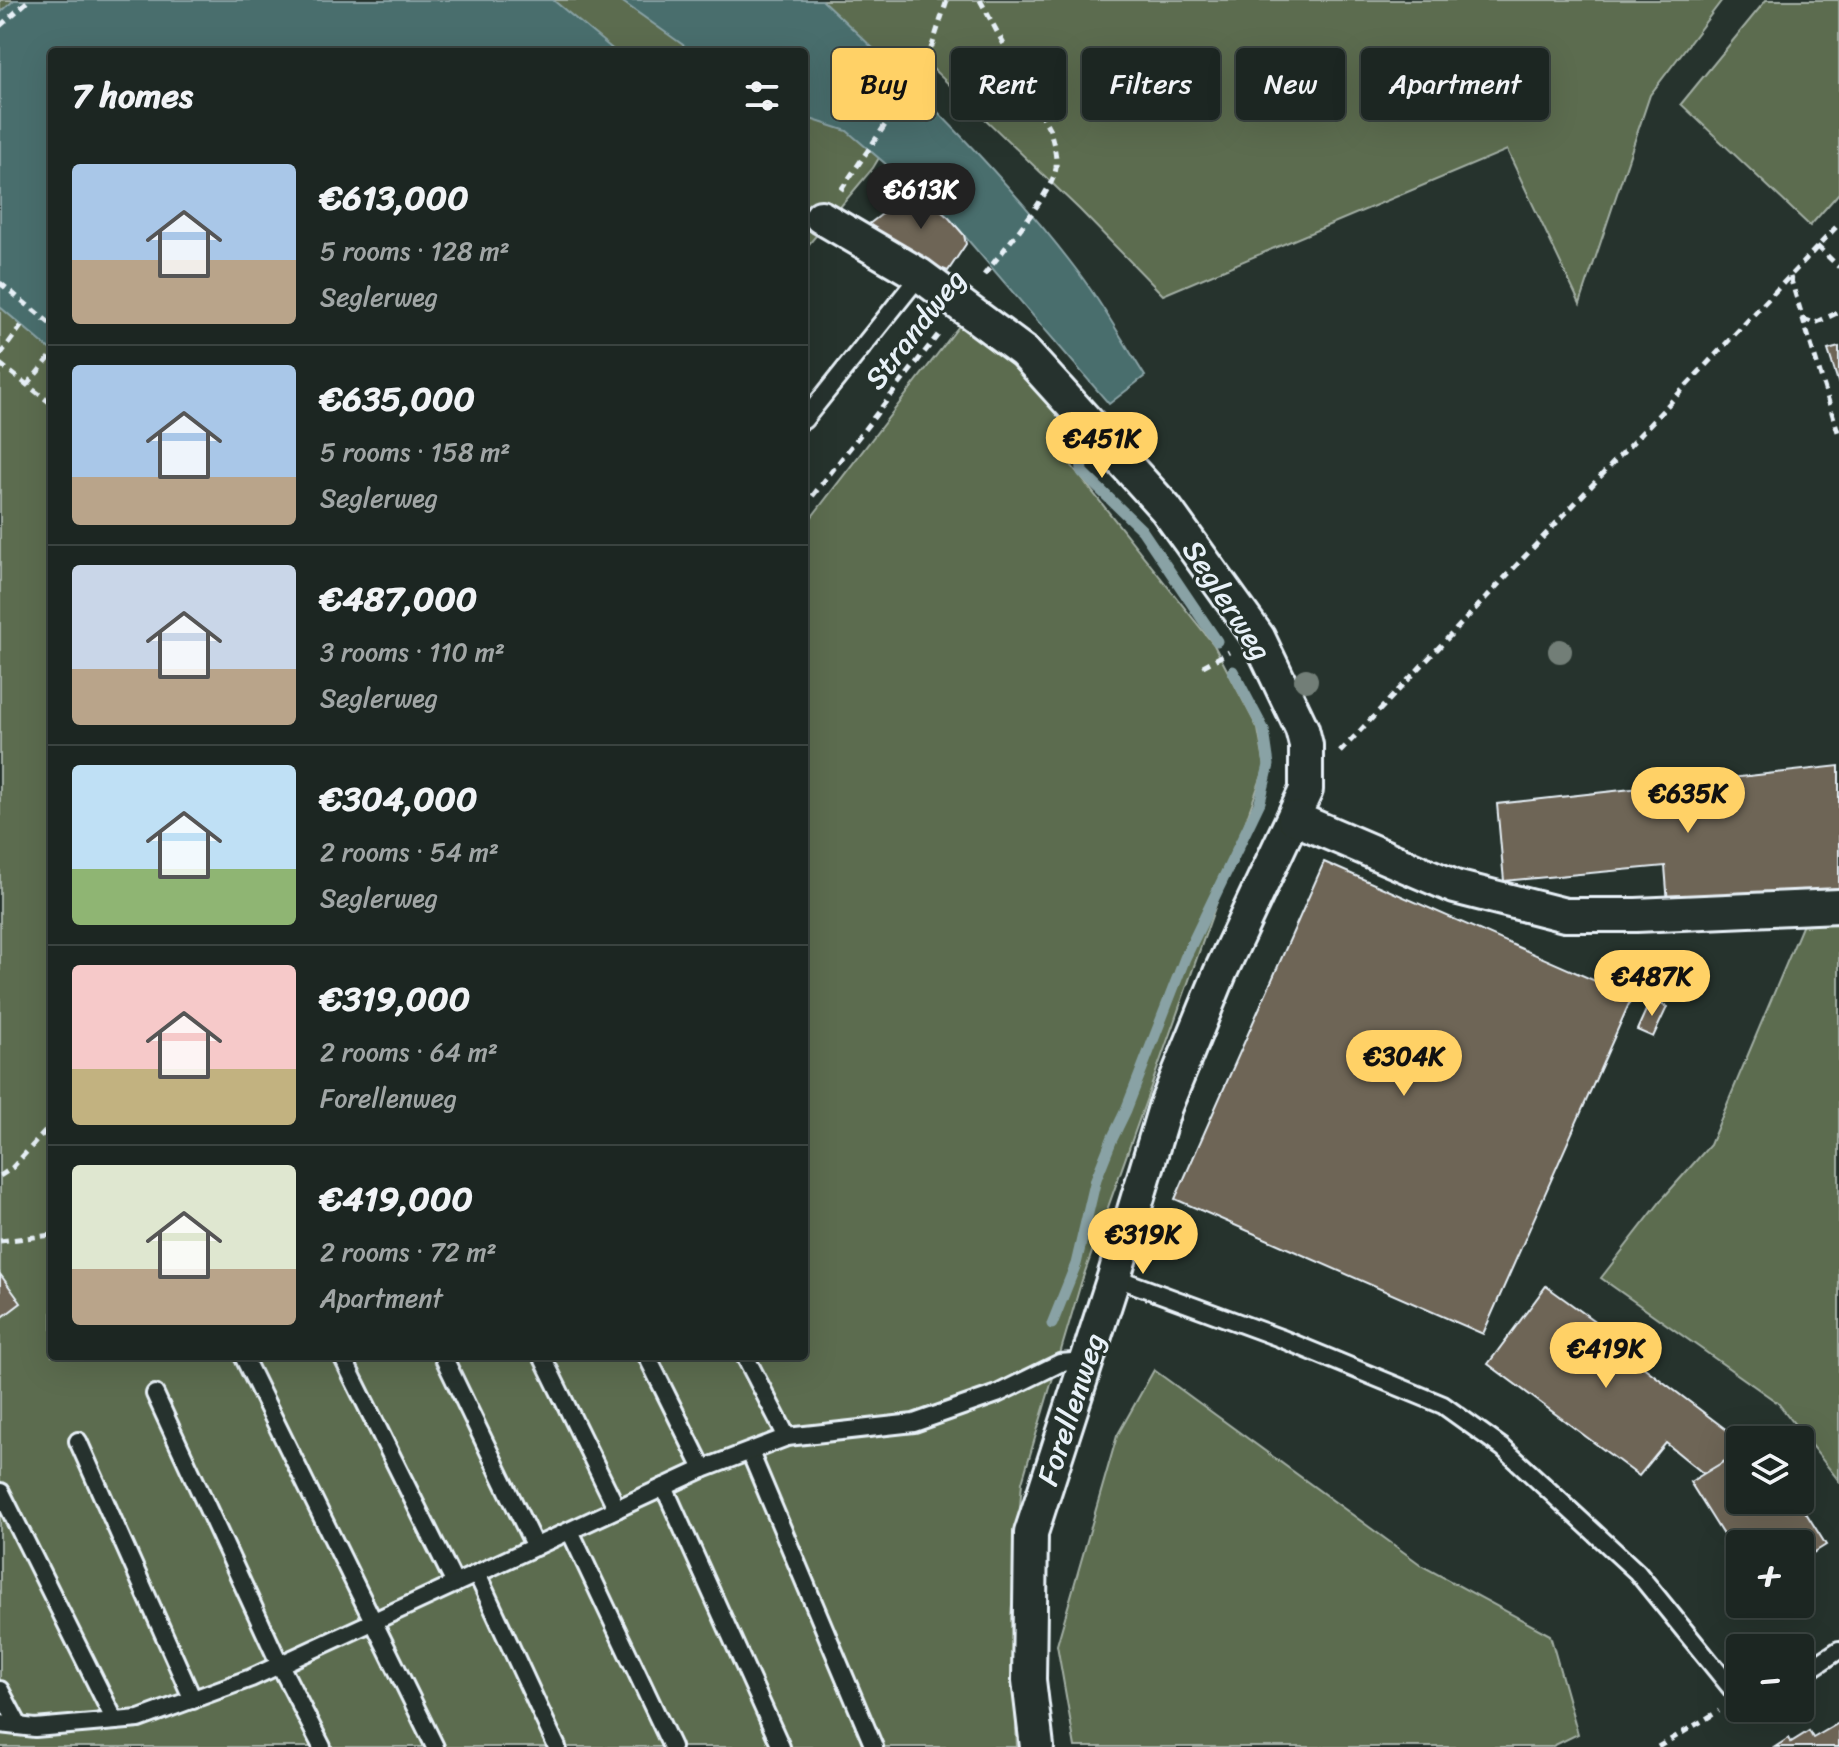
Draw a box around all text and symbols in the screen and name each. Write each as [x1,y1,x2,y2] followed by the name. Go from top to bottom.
[832,48,935,120] chip: Buy
[951,48,1066,120] chip: Rent
[1082,48,1220,120] chip: Filters
[1236,48,1345,120] chip: New
[1361,48,1549,120] chip: Apartment
[72,66,193,126] text: 7 homes
[740,74,784,118] icon: filters
[865,163,977,231] pin: €613K
[884,166,958,212] text: €613K
[320,168,469,228] text: €613,000
[136,196,232,292] icon: home
[320,228,510,274] text: 5 rooms · 128 m²
[850,256,980,402] street label: Strandweg
[320,274,438,320] text: Seglerweg
[320,369,475,429] text: €635,000
[136,397,232,493] icon: home
[1046,412,1158,480] pin: €451K
[1064,415,1140,461] text: €451K
[320,429,511,475] text: 5 rooms · 158 m²
[320,475,438,521] text: Seglerweg
[1167,528,1287,672] street label: Seglerweg
[320,569,477,629] text: €487,000
[136,597,232,693] icon: home
[320,629,505,675] text: 3 rooms · 110 m²
[320,675,438,721] text: Seglerweg
[1632,767,1744,835] pin: €635K
[320,769,478,829] text: €304,000
[1649,770,1727,816] text: €635K
[136,797,232,893] icon: home
[320,829,499,875] text: 2 rooms · 54 m²
[320,875,438,921] text: Seglerweg
[1596,950,1708,1018] pin: €487K
[1612,953,1692,999] text: €487K
[320,969,470,1029] text: €319,000
[136,997,232,1093] icon: home
[320,1029,498,1075] text: 2 rooms · 64 m²
[1348,1030,1460,1098] pin: €304K
[1364,1033,1444,1079] text: €304K
[320,1075,457,1121] text: Forellenweg
[320,1169,473,1229] text: €419,000
[136,1197,232,1293] icon: home
[1087,1208,1199,1276] pin: €319K
[1106,1211,1180,1257] text: €319K
[320,1229,497,1275] text: 2 rooms · 72 m²
[320,1275,443,1321] text: Apartment
[1550,1322,1662,1390] pin: €419K
[1021,1325,1121,1493] street label: Forellenweg
[1568,1325,1644,1371] text: €419K
[1726,1426,1814,1722] map controls
[1726,1426,1814,1514] button: layers
[1726,1530,1814,1618] button: +
[1726,1634,1814,1722] button: −

